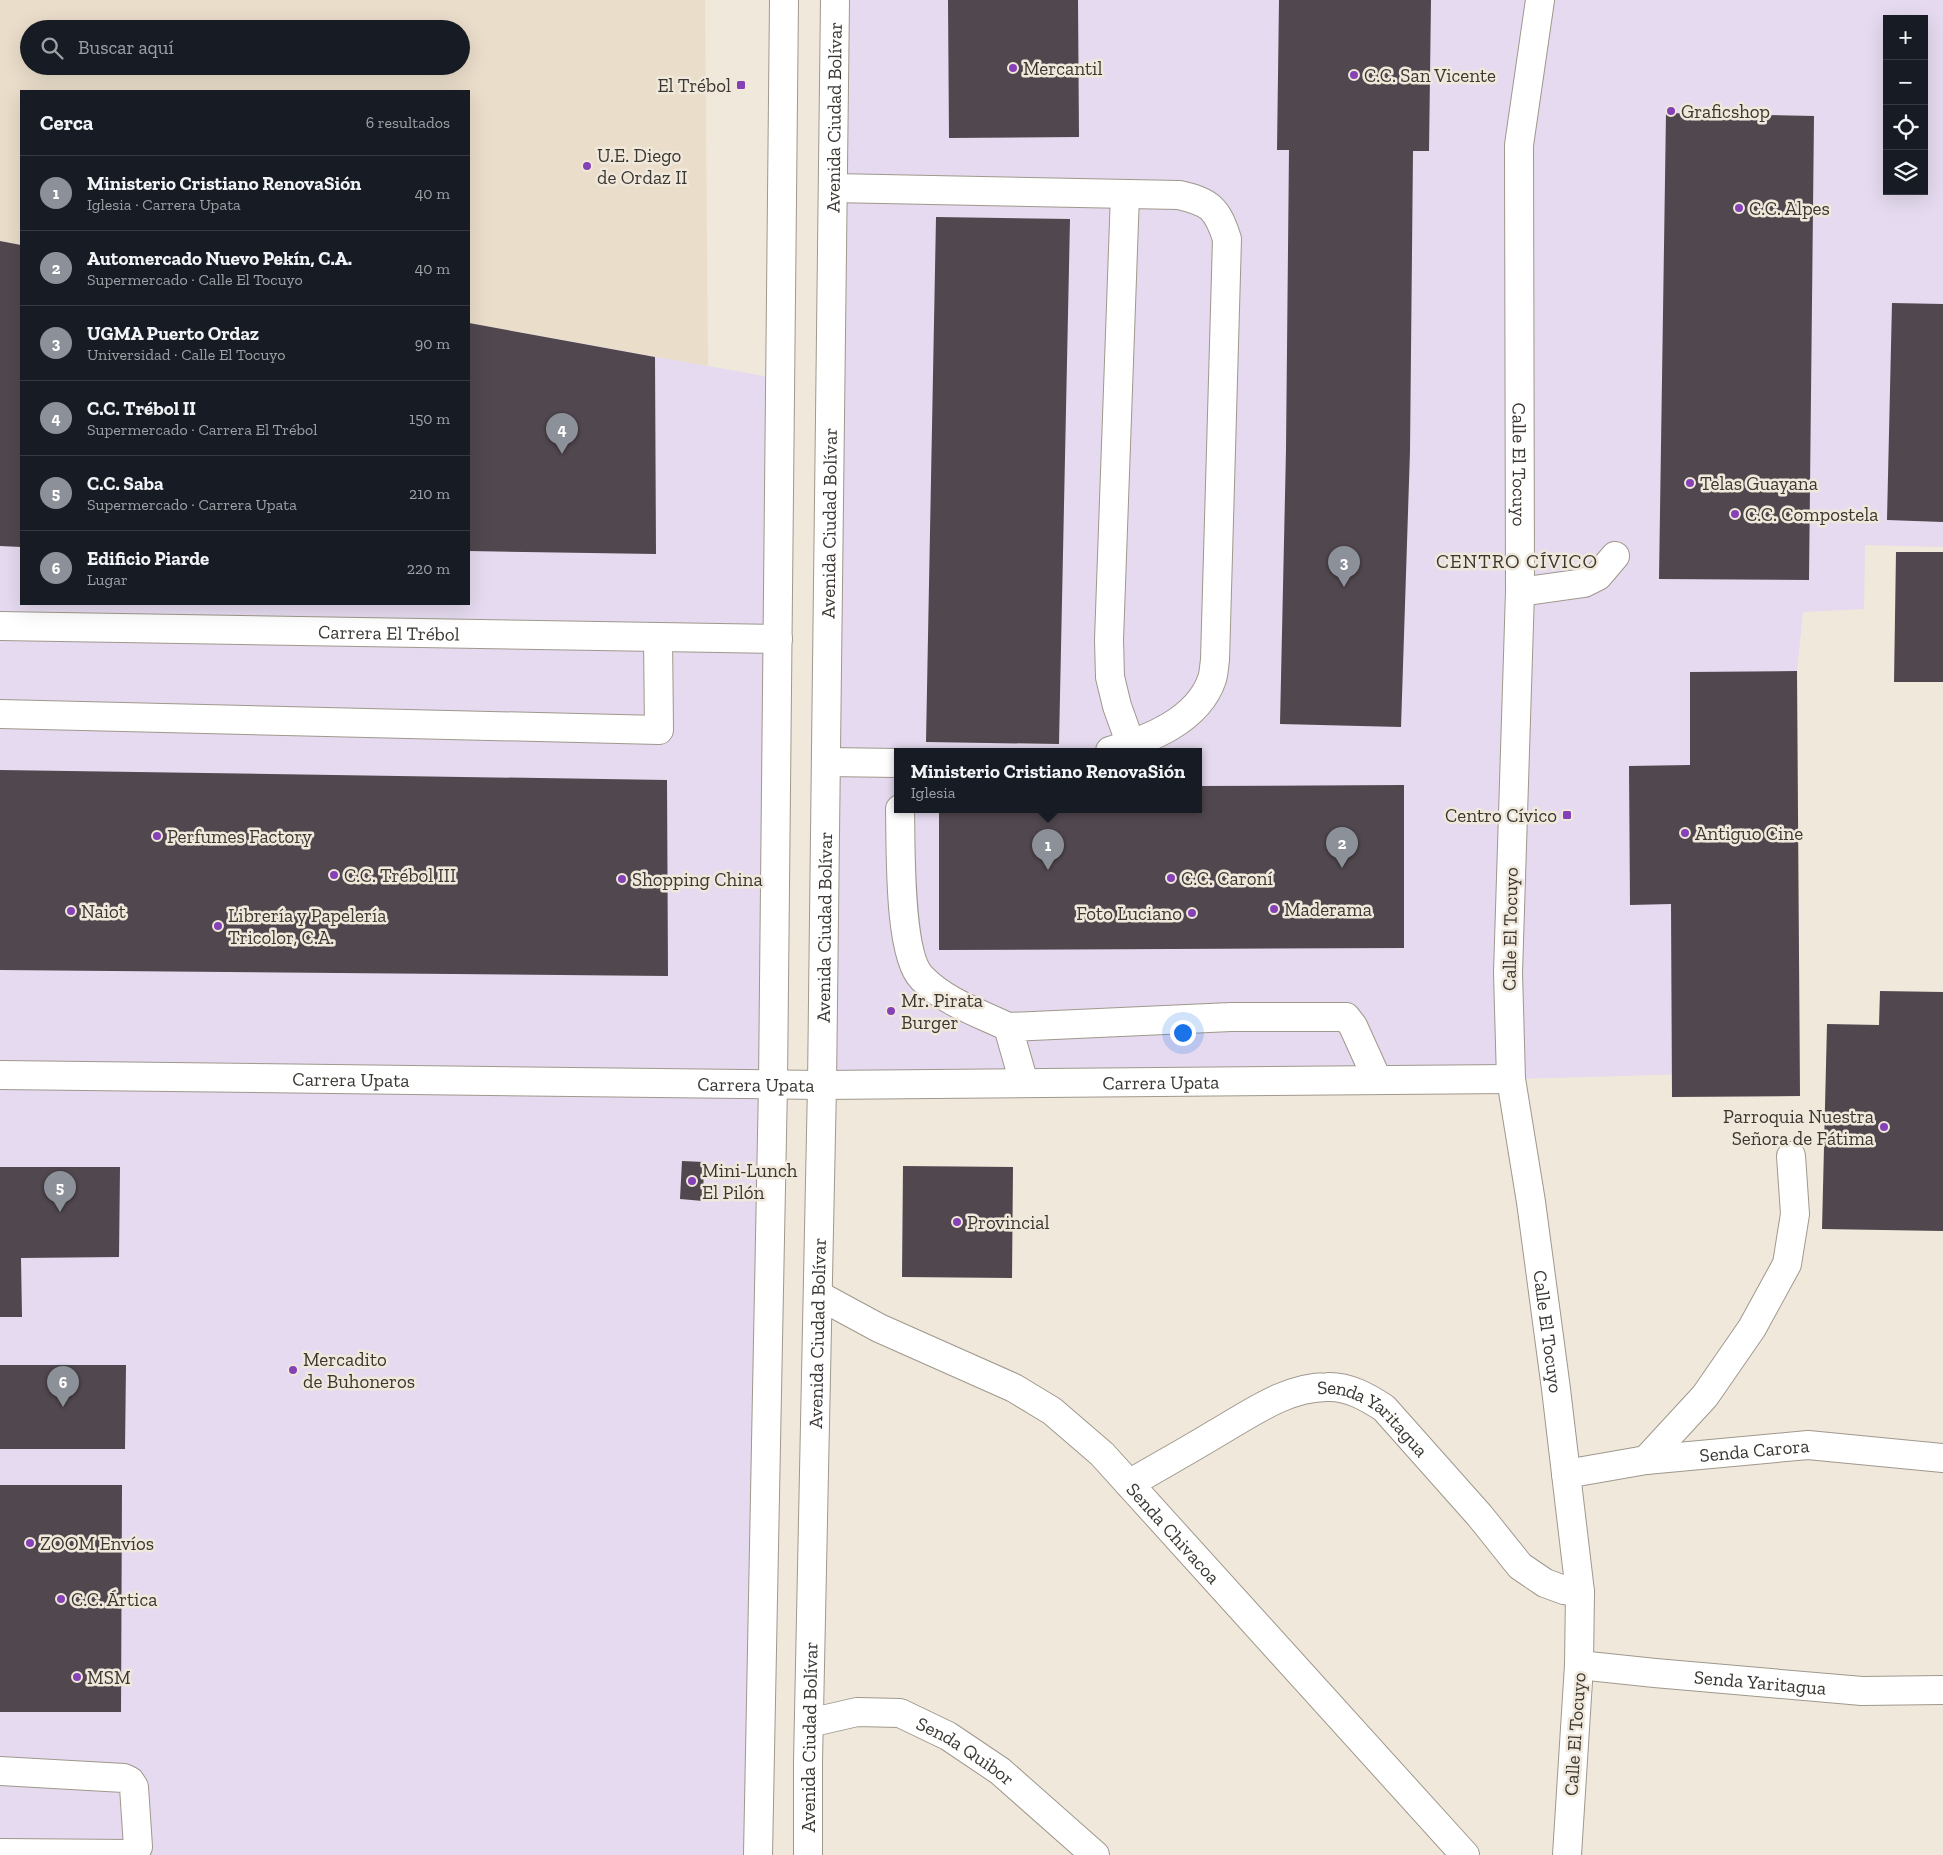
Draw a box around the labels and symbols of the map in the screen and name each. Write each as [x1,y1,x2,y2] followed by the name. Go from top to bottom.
[821,22,846,213] street label: Avenida Ciudad Bolívar
[1023,57,1103,80] place label: Mercantil
[1007,62,1019,74] marker: Mercantil
[1364,64,1496,87] place label: C.C. San Vicente
[1348,69,1360,81] marker: C.C. San Vicente
[657,74,731,97] place label: El Trébol
[735,79,747,91] marker: El Trébol
[1681,100,1770,123] place label: Graficshop
[1665,105,1677,117] marker: Graficshop
[597,144,687,189] place label: U.E. Diego de Ordaz II
[581,160,593,172] marker: U.E. Diego de Ordaz II
[1749,197,1830,220] place label: C.C. Alpes
[1733,202,1745,214] marker: C.C. Alpes
[1508,403,1531,527] street label: Calle El Tocuyo
[546,413,578,454] pin: 4
[816,428,841,619] street label: Avenida Ciudad Bolívar
[1700,472,1818,495] place label: Telas Guayana
[1684,477,1696,489] marker: Telas Guayana
[1745,503,1879,526] place label: C.C. Compostela
[1729,508,1741,520] marker: C.C. Compostela
[1328,546,1360,587] pin: 3
[1436,549,1598,573] district label: CENTRO CÍVICO
[318,620,460,645] street label: Carrera El Trébol
[1445,804,1557,827] place label: Centro Cívico
[1561,809,1573,821] marker: Centro Cívico
[1695,822,1803,845] place label: Antiguo Cine
[167,825,312,848] place label: Perfumes Factory
[1326,827,1358,868] pin: 2
[1679,827,1691,839] marker: Antiguo Cine
[1032,829,1064,870] pin: 1
[151,830,163,842] marker: Perfumes Factory
[811,832,837,1023] street label: Avenida Ciudad Bolívar
[344,864,456,887] place label: C.C. Trébol III
[1181,867,1273,890] place label: C.C. Caroní
[1497,867,1523,991] street label: Calle El Tocuyo
[632,868,763,891] place label: Shopping China
[328,869,340,881] marker: C.C. Trébol III
[1165,872,1177,884] marker: C.C. Caroní
[616,873,628,885] marker: Shopping China
[1284,898,1372,921] place label: Maderama
[81,900,126,923] place label: Naiot
[1076,902,1182,925] place label: Foto Luciano
[1268,903,1280,915] marker: Maderama
[228,904,386,949] place label: Librería y Papelería Tricolor, C.A.
[65,905,77,917] marker: Naiot
[1186,907,1198,919] marker: Foto Luciano
[212,920,224,932] marker: Librería y Papelería Tricolor, C.A.
[901,989,983,1034] place label: Mr. Pirata Burger
[885,1005,897,1017] marker: Mr. Pirata Burger
[1170,1020,1196,1046] your location
[292,1067,410,1091] street label: Carrera Upata
[1102,1070,1220,1094] street label: Carrera Upata
[697,1072,815,1096] street label: Carrera Upata
[1723,1105,1874,1150] place label: Parroquia Nuestra Señora de Fátima
[1878,1121,1890,1133] marker: Parroquia Nuestra Señora de Fátima
[702,1159,798,1204] place label: Mini-Lunch El Pilón
[44,1171,76,1212] pin: 5
[686,1175,698,1187] marker: Mini-Lunch El Pilón
[967,1211,1050,1234] place label: Provincial
[951,1216,963,1228] marker: Provincial
[803,1237,830,1429] street label: Avenida Ciudad Bolívar
[1529,1269,1568,1395] street label: Calle El Tocuyo
[303,1348,415,1393] place label: Mercadito de Buhoneros
[287,1364,299,1376] marker: Mercadito de Buhoneros
[47,1366,79,1407] pin: 6
[1317,1375,1433,1461] street label: Senda Yaritagua
[1698,1433,1810,1467] street label: Senda Carora
[1122,1478,1225,1588] street label: Senda Chivacoa
[40,1532,154,1555] place label: ZOOM Envíos
[24,1537,36,1549] marker: ZOOM Envíos
[71,1588,157,1611] place label: C.C. Ártica
[55,1593,67,1605] marker: C.C. Ártica
[796,1641,822,1832] street label: Avenida Ciudad Bolívar
[1693,1665,1827,1699] street label: Senda Yaritagua
[87,1666,131,1689] place label: MSM
[71,1671,83,1683] marker: MSM
[1559,1671,1591,1797] street label: Calle El Tocuyo
[913,1711,1019,1790] street label: Senda Quibor

